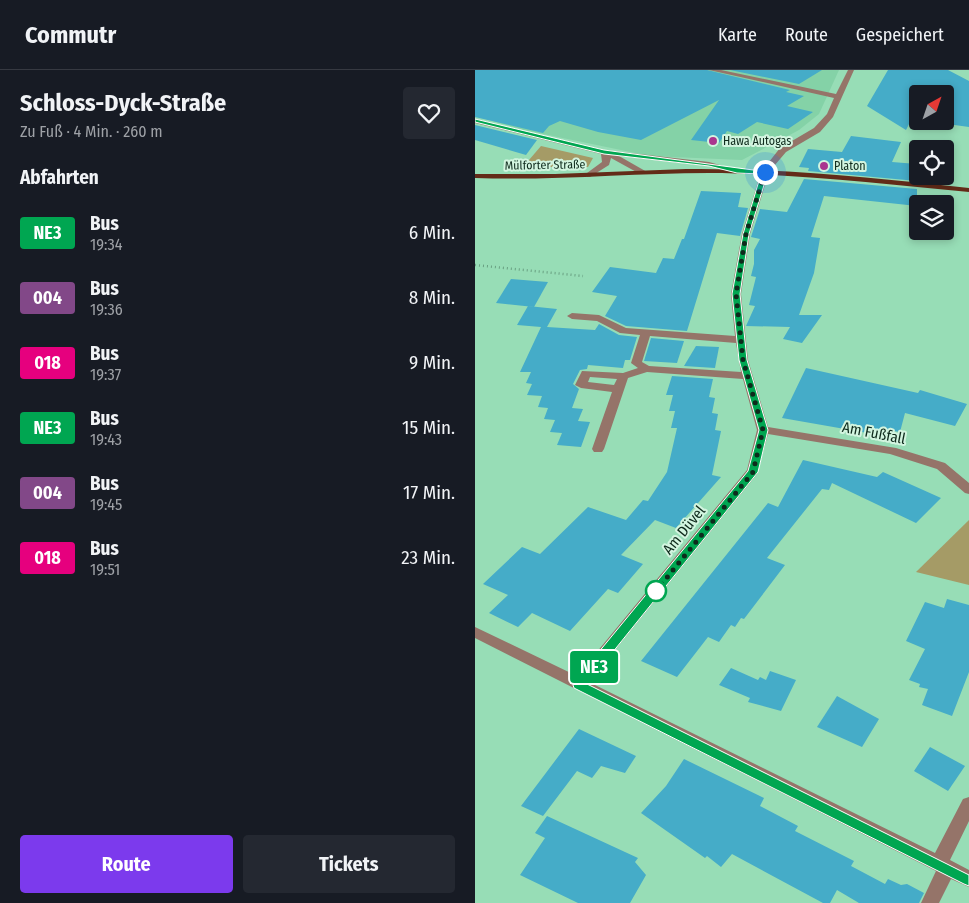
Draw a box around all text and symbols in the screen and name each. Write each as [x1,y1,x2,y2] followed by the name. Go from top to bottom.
[25,21,116,49] text: Commutr
[718,24,757,46] text: Karte
[785,24,828,46] text: Route
[856,24,944,46] text: Gespeichert
[909,85,954,130] north arrow
[909,85,954,240] map controls
[403,87,455,139] button: heart
[20,89,226,117] text: Schloss-Dyck-Straße
[20,122,163,141] text: Zu Fuß · 4 Min. · 260 m
[723,134,791,148] place label: Hawa Autogas
[707,135,719,147] marker: Hawa Autogas
[909,140,954,185] button: locate
[505,157,585,173] street label: Mülforter Straße
[834,159,866,173] place label: Platon
[753,160,778,185] your location
[818,160,830,172] marker: Platon
[20,166,99,189] text: Abfahrten
[909,195,954,240] button: layers
[90,212,119,235] text: Bus
[409,221,455,244] text: 6 Min.
[34,222,61,244] text: NE3
[90,235,122,254] text: 19:34
[90,277,119,300] text: Bus
[409,286,455,309] text: 8 Min.
[33,287,62,309] text: 004
[90,300,123,319] text: 19:36
[90,342,119,365] text: Bus
[409,351,455,374] text: 9 Min.
[34,352,61,374] text: 018
[90,365,121,384] text: 19:37
[90,407,119,430] text: Bus
[402,416,455,439] text: 15 Min.
[34,417,61,439] text: NE3
[841,418,907,448] street label: Am Fußfall
[90,430,122,449] text: 19:43
[90,472,119,495] text: Bus
[403,481,455,504] text: 17 Min.
[33,482,62,504] text: 004
[90,495,122,514] text: 19:45
[659,502,709,558] street label: Am Düvel
[90,537,119,560] text: Bus
[401,546,455,569] text: 23 Min.
[34,547,61,569] text: 018
[90,560,120,579] text: 19:51
[645,580,667,602] unlabelled marker
[565,651,623,683] line badge: NE3
[580,656,608,678] text: NE3
[20,835,233,893] button: Route
[243,835,455,893] button: Tickets

